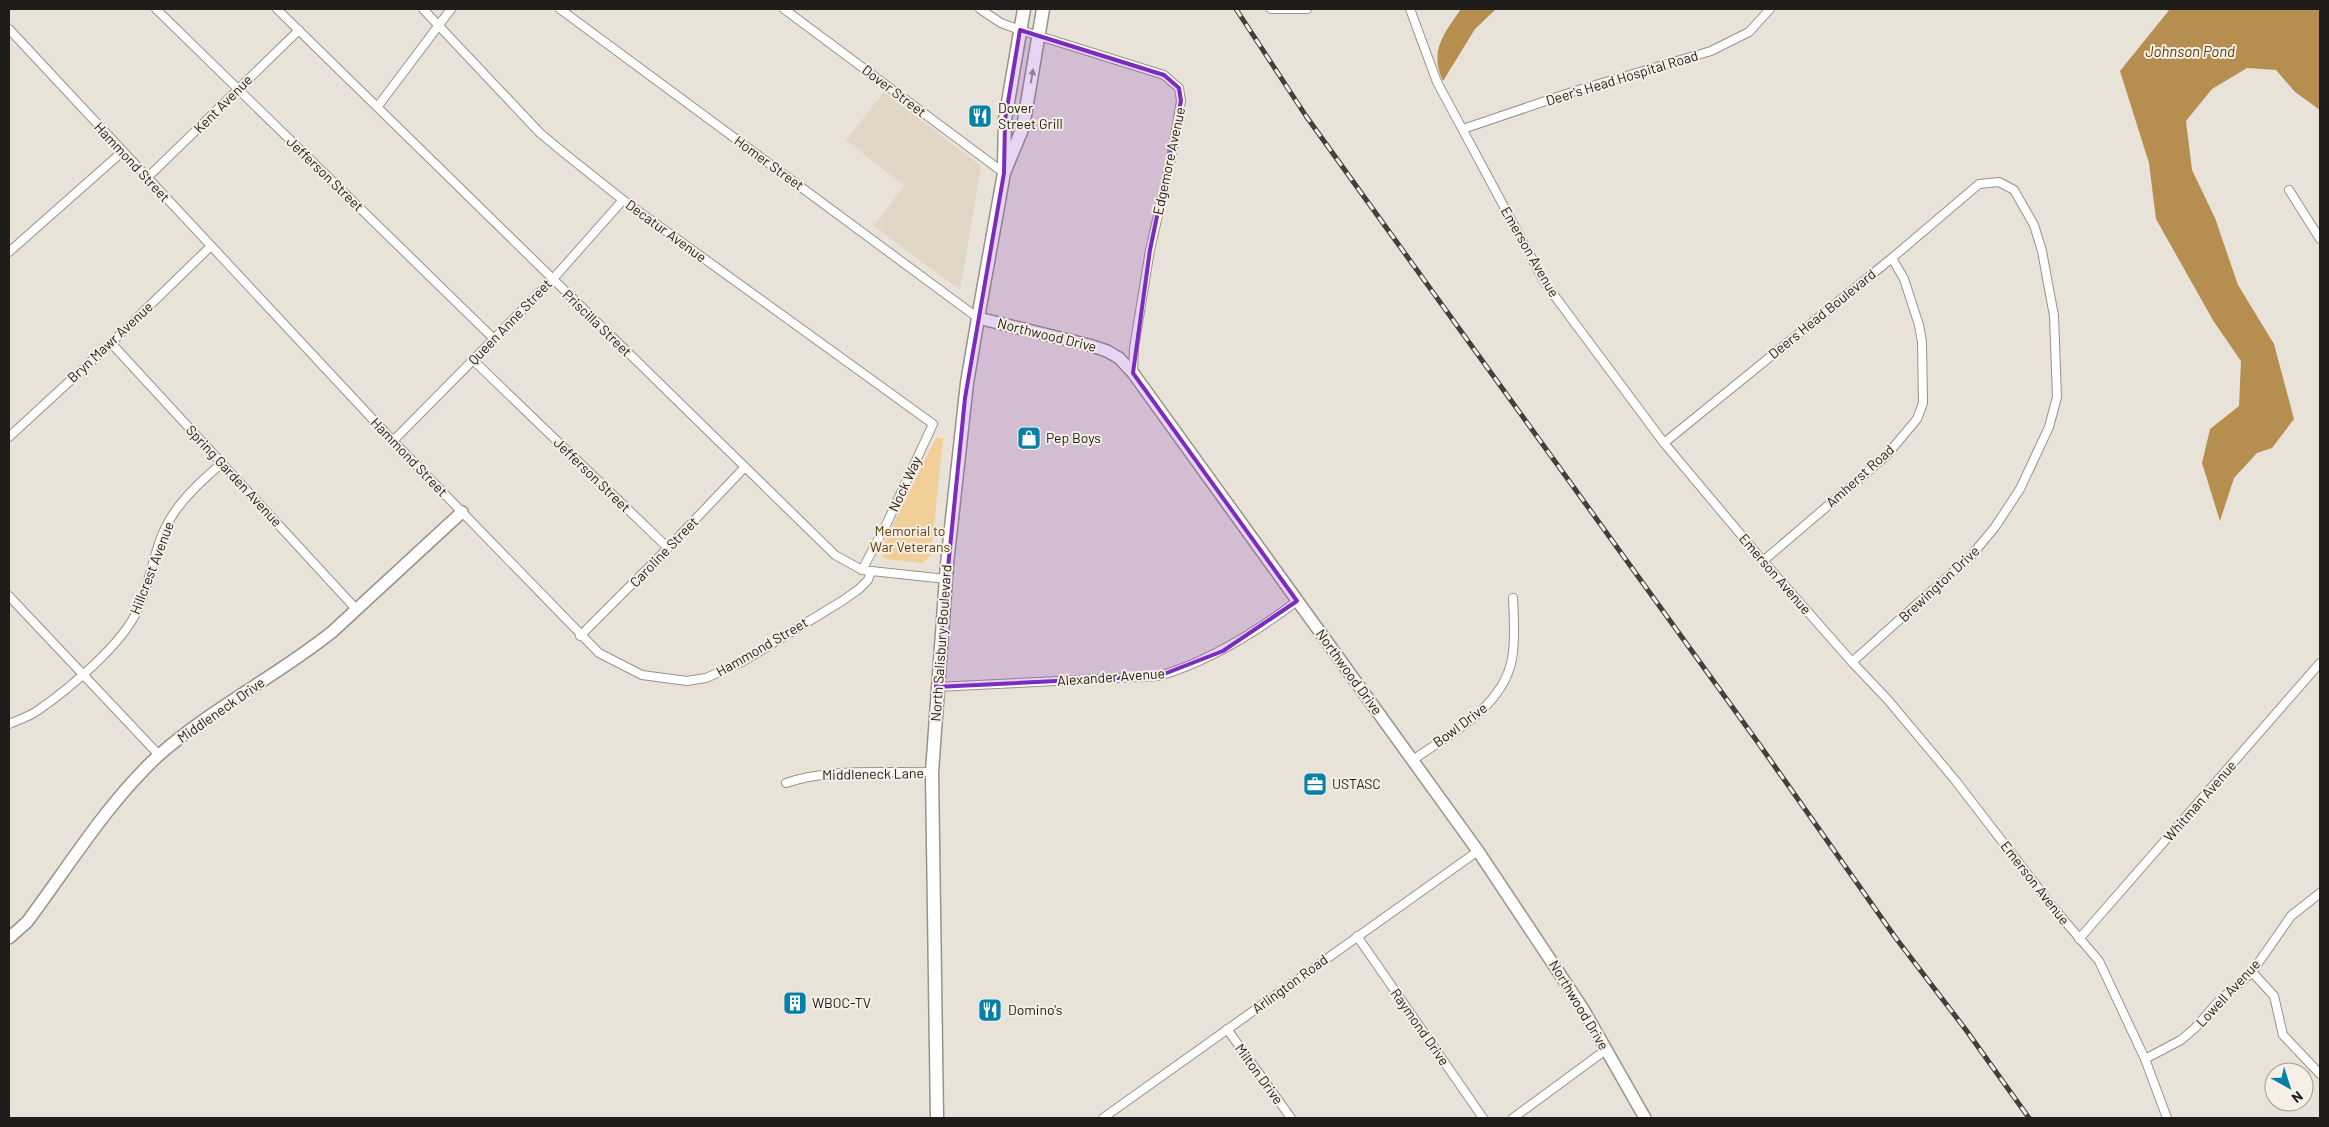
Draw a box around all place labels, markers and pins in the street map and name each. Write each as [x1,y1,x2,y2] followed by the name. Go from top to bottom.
[998,99,1063,132] place label: Dover Street Grill
[967,103,993,129] restaurant icon: Dover Street Grill
[1016,425,1042,451] shop icon: Pep Boys
[1046,429,1101,446] place label: Pep Boys
[1302,771,1328,797] office icon: USTASC
[1332,775,1381,792] place label: USTASC
[782,990,808,1016] building icon: WBOC-TV
[812,994,871,1011] place label: WBOC-TV
[977,997,1003,1023] restaurant icon: Domino's
[1008,1001,1063,1018] place label: Domino's

